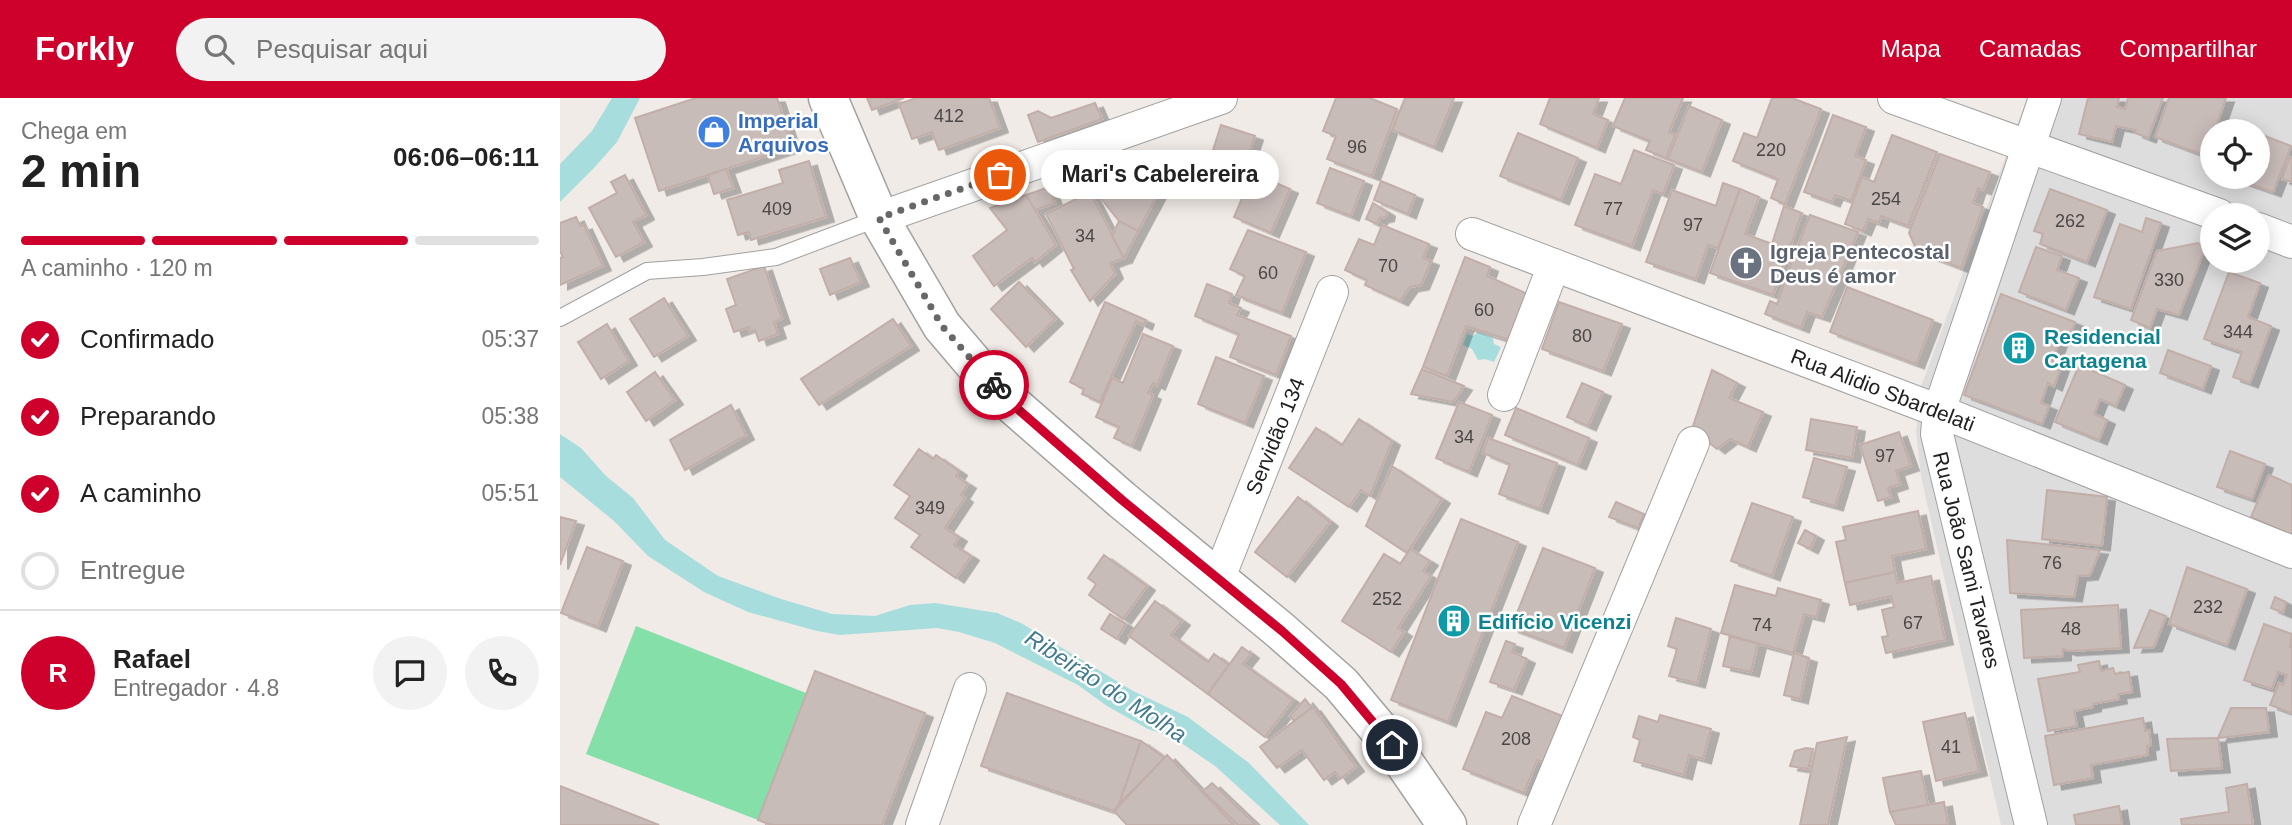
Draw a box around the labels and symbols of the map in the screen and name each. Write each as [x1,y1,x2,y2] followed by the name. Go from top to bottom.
[934,106,964,126] house number: 412
[738,109,829,156] place label: Imperial Arquivos
[695,113,733,151] shop icon: Imperial Arquivos
[1347,137,1367,157] house number: 96
[1756,140,1786,160] house number: 220
[970,145,1030,205] pin
[1042,150,1280,200] callout: Mari's Cabelereira
[1871,189,1901,209] house number: 254
[762,199,792,219] house number: 409
[1603,199,1623,219] house number: 77
[2055,211,2085,231] house number: 262
[1683,215,1703,235] house number: 97
[1075,226,1095,246] house number: 34
[1770,240,1950,287] place label: Igreja Pentecostal Deus é amor
[1727,244,1765,282] church icon: Igreja Pentecostal Deus é amor
[1378,256,1398,276] house number: 70
[1258,263,1278,283] house number: 60
[2154,270,2184,290] house number: 330
[1474,300,1494,320] house number: 60
[2223,322,2253,342] house number: 344
[2044,325,2161,372] place label: Residencial Cartagena
[1572,326,1592,346] house number: 80
[2000,329,2038,367] building icon: Residencial Cartagena
[1788,344,1978,436] street label: Rua Alidio Sbardelati
[959,350,1029,420] courier
[1241,374,1309,498] street label: Servidão 134
[1454,427,1474,447] house number: 34
[1875,446,1895,466] house number: 97
[1929,449,2005,671] street label: Rua João Sami Tavares
[915,498,945,518] house number: 349
[2042,553,2062,573] house number: 76
[1372,589,1402,609] house number: 252
[2193,597,2223,617] house number: 232
[1435,602,1473,640] building icon: Edifício Vicenzi
[1478,610,1632,633] place label: Edifício Vicenzi
[1903,613,1923,633] house number: 67
[1752,615,1772,635] house number: 74
[2061,619,2081,639] house number: 48
[1021,624,1191,748] water label: Ribeirão do Molha
[1362,715,1422,775] pin
[1501,729,1531,749] house number: 208
[1941,737,1961,757] house number: 41

